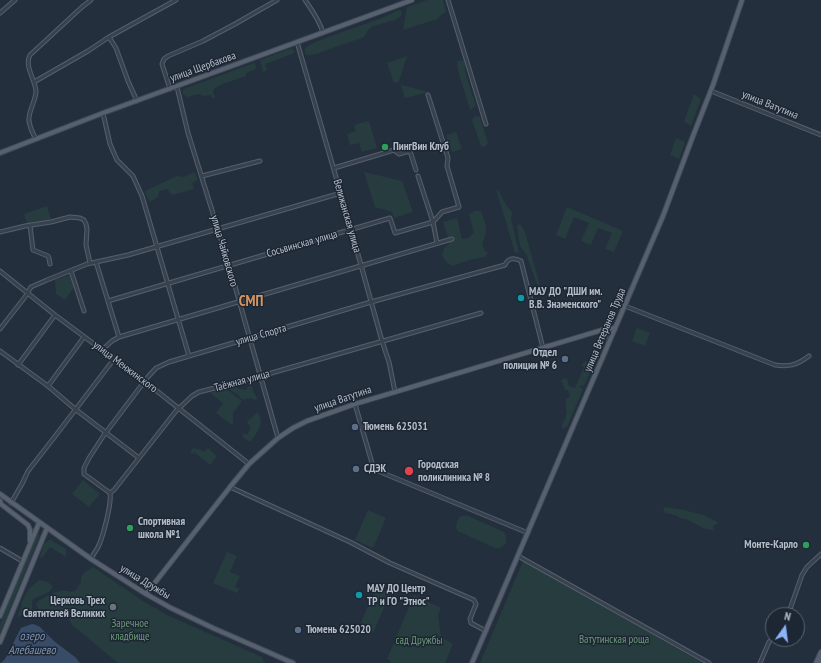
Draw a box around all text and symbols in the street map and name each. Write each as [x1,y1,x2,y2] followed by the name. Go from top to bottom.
[168,49,238,85] street label: улица Щербакова
[740,88,800,122] street label: улица Ватутина
[393,140,449,154] place label: ПингВин Клуб
[380,142,390,152] marker: ПингВин Клуб
[330,178,364,254] street label: Велижанская улица
[208,214,240,288] street label: улица Чайковского
[265,228,339,260] street label: Сосьвинская улица
[529,285,603,311] place label: МАУ ДО "ДШИ им. В.В. Знаменского"
[581,286,629,374] street label: улица Ветеранов Труда
[239,293,263,311] district label: СМП
[516,293,526,303] marker: МАУ ДО "ДШИ им. В.В. Знаменского"
[234,321,288,349] street label: улица Спорта
[90,338,160,396] street label: улица Менжинского
[503,346,557,372] place label: Отдел полиции № 6
[560,354,570,364] marker: Отдел полиции № 6
[213,367,271,395] street label: Таёжная улица
[313,383,373,415] street label: улица Ватутина
[363,420,428,434] place label: Тюмень 625031
[350,422,360,432] marker: Тюмень 625031
[418,458,490,484] place label: Городская поликлиника № 8
[364,462,386,476] place label: СДЭК
[351,464,361,474] marker: СДЭК
[403,465,415,477] marker: Городская поликлиника № 8
[138,515,185,541] place label: Спортивная школа №1
[125,523,135,533] marker: Спортивная школа №1
[744,538,798,552] place label: Монте-Карло
[801,540,811,550] marker: Монте-Карло
[117,562,173,602] street label: улица Дружбы
[367,582,430,608] place label: МАУ ДО Центр ТР и ГО "Этнос"
[354,590,364,600] marker: МАУ ДО Центр ТР и ГО "Этнос"
[23,594,105,620] place label: Церковь Трех Святителей Великих
[108,602,118,612] marker: Церковь Трех Святителей Великих
[765,607,805,647] north arrow
[783,609,792,624] text: N
[111,617,149,643] park label: Заречное кладбище
[306,623,371,637] place label: Тюмень 625020
[293,625,303,635] marker: Тюмень 625020
[8,630,56,658] water label: озеро Алебашево
[579,633,649,647] park label: Ватутинская роща
[396,634,442,648] park label: сад Дружбы

